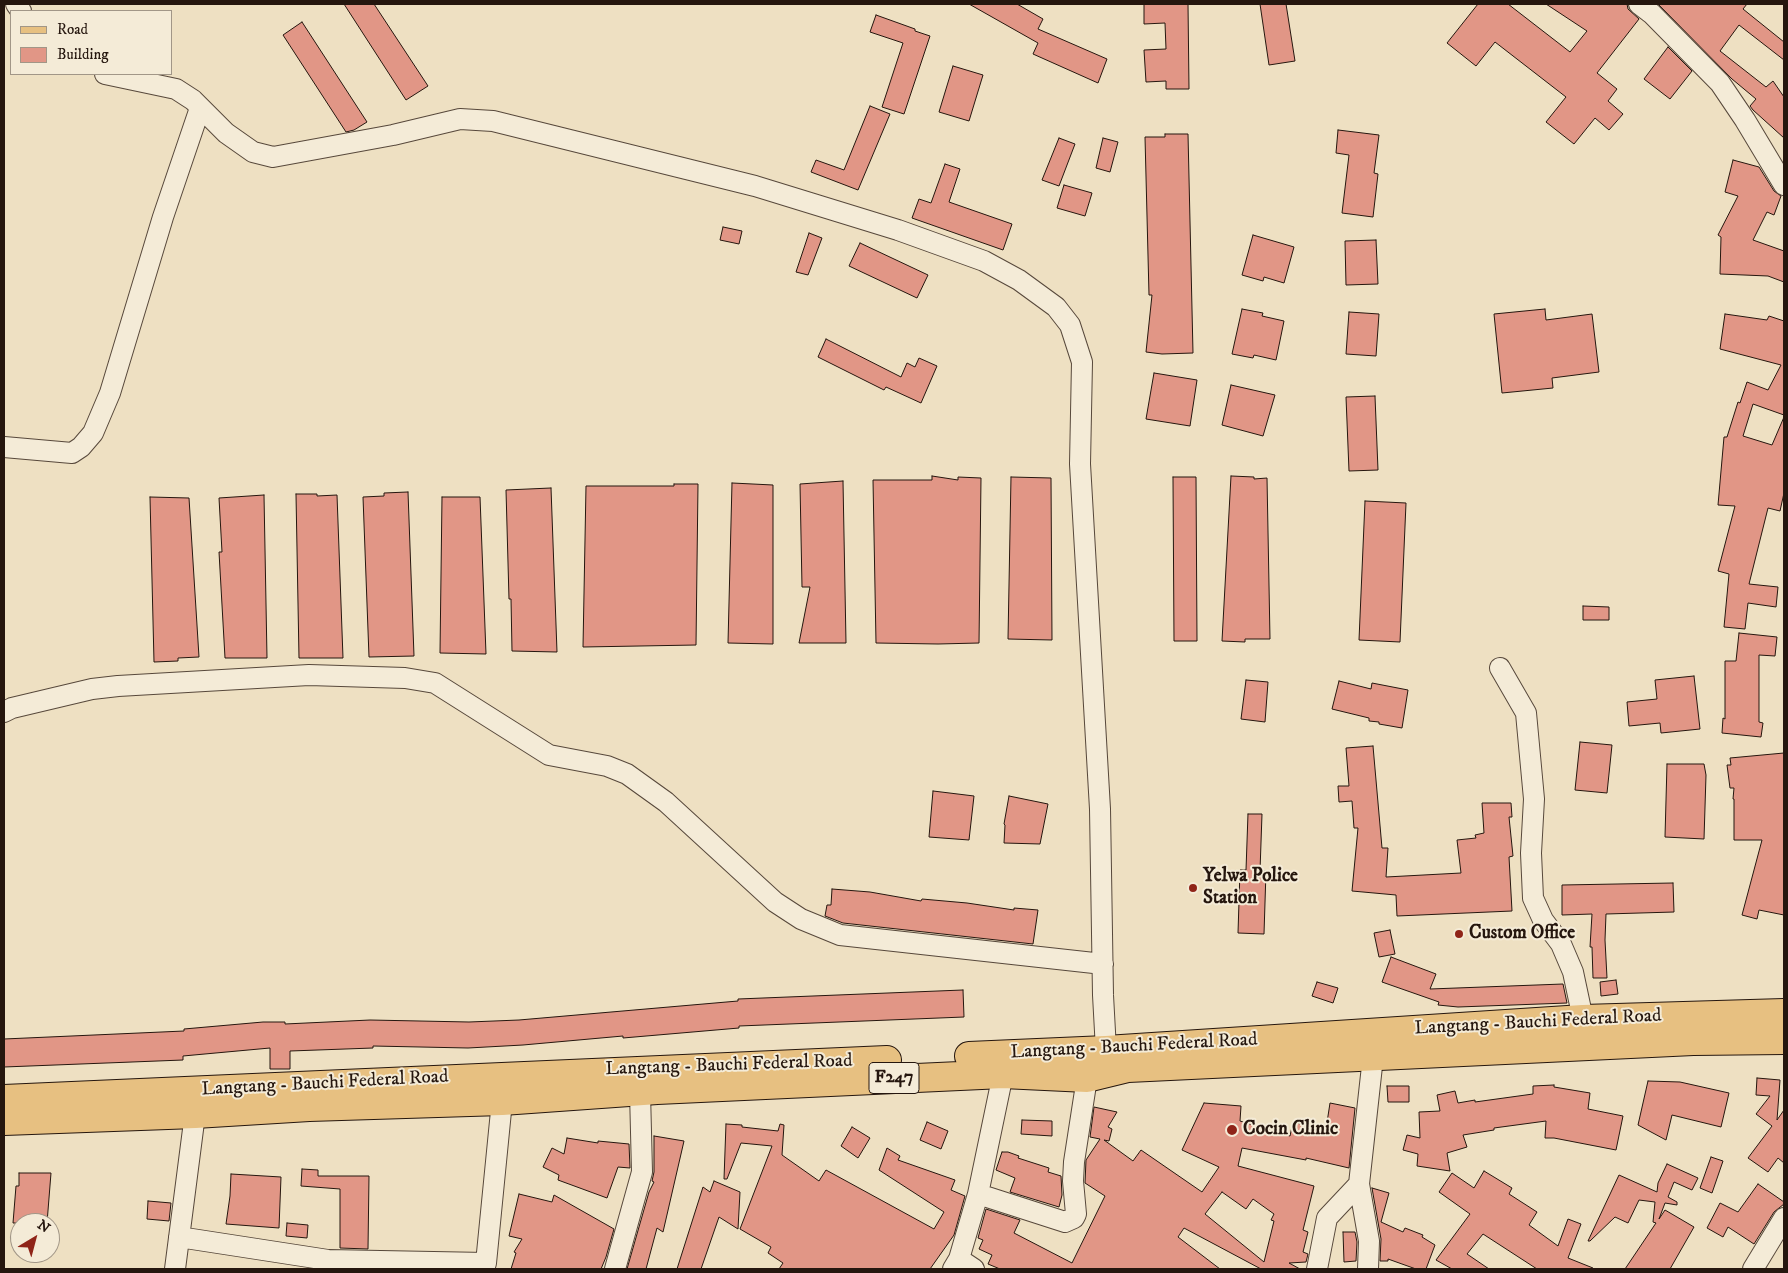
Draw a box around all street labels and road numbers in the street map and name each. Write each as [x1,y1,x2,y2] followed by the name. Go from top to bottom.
[1414,1005,1662,1041] street label: Langtang - Bauchi Federal Road
[1010,1029,1258,1065] street label: Langtang - Bauchi Federal Road
[605,1050,853,1082] street label: Langtang - Bauchi Federal Road
[869,1062,919,1094] road number: F247
[201,1066,449,1102] street label: Langtang - Bauchi Federal Road

